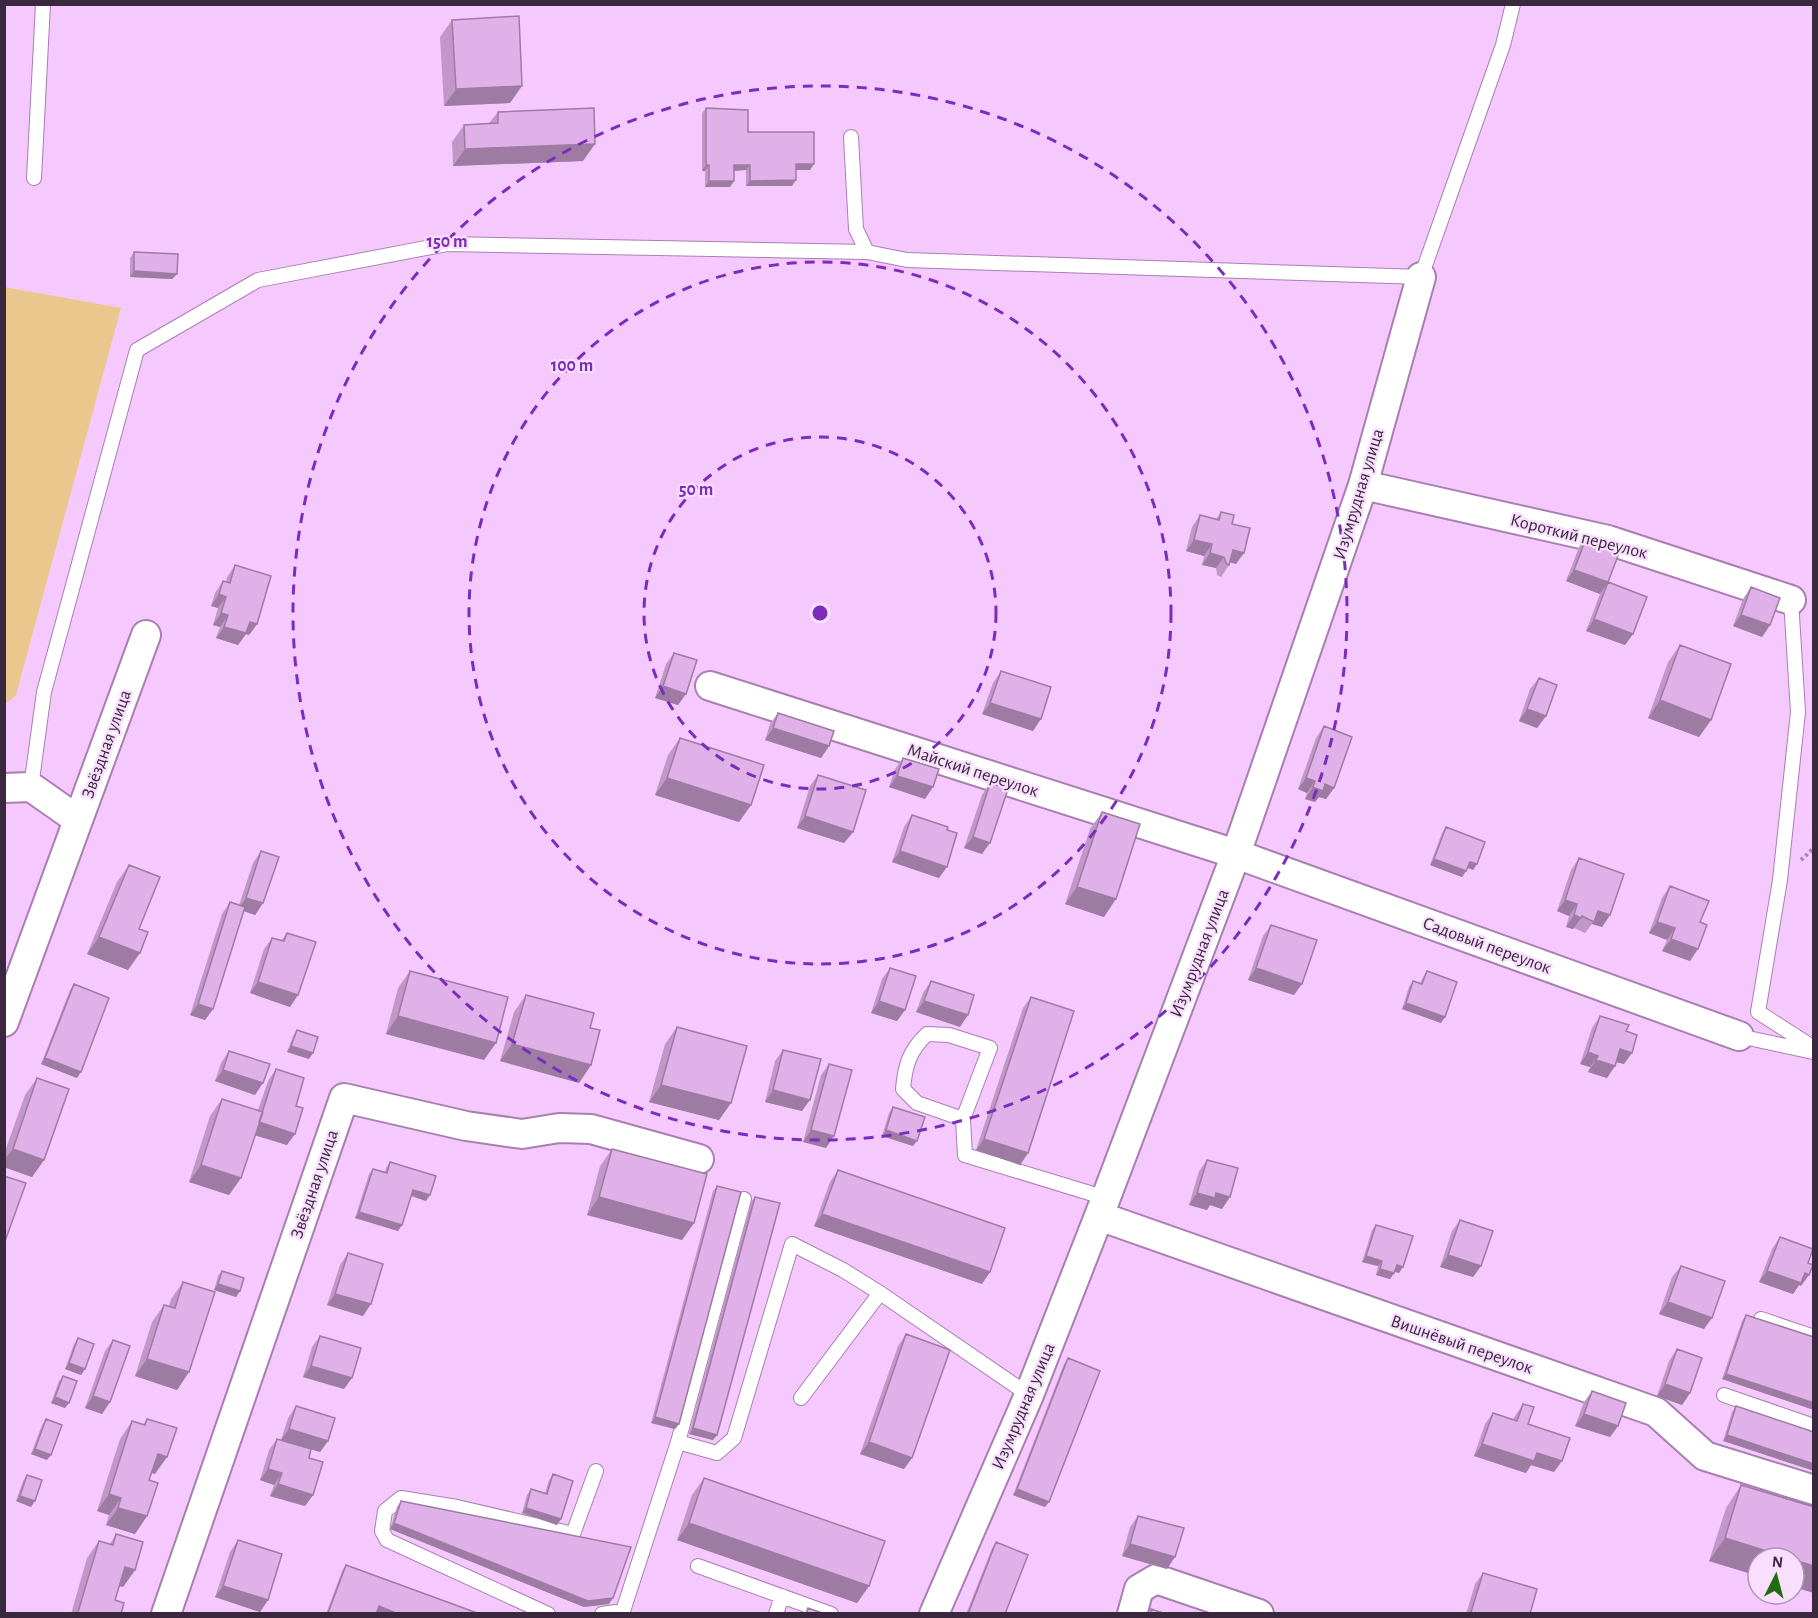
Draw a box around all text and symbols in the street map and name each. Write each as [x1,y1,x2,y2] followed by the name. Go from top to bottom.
[427,233,467,251] text: 150 m
[551,357,593,375] text: 100 m
[1331,427,1387,562] street label: Изумрудная улица
[679,481,713,499] text: 50 m
[1508,511,1650,563] street label: Короткий переулок
[810,603,830,623] centre of rings
[79,688,135,801] street label: Звёздная улица
[905,741,1041,801] street label: Майский переулок
[1167,887,1233,1020] street label: Изумрудная улица
[1420,914,1554,978] street label: Садовый переулок
[288,1128,342,1241] street label: Звёздная улица
[1388,1312,1536,1378] street label: Вишнёвый переулок
[989,1340,1059,1472] street label: Изумрудная улица
[1746,1546,1806,1606] north arrow
[1771,1554,1784,1571] text: N

